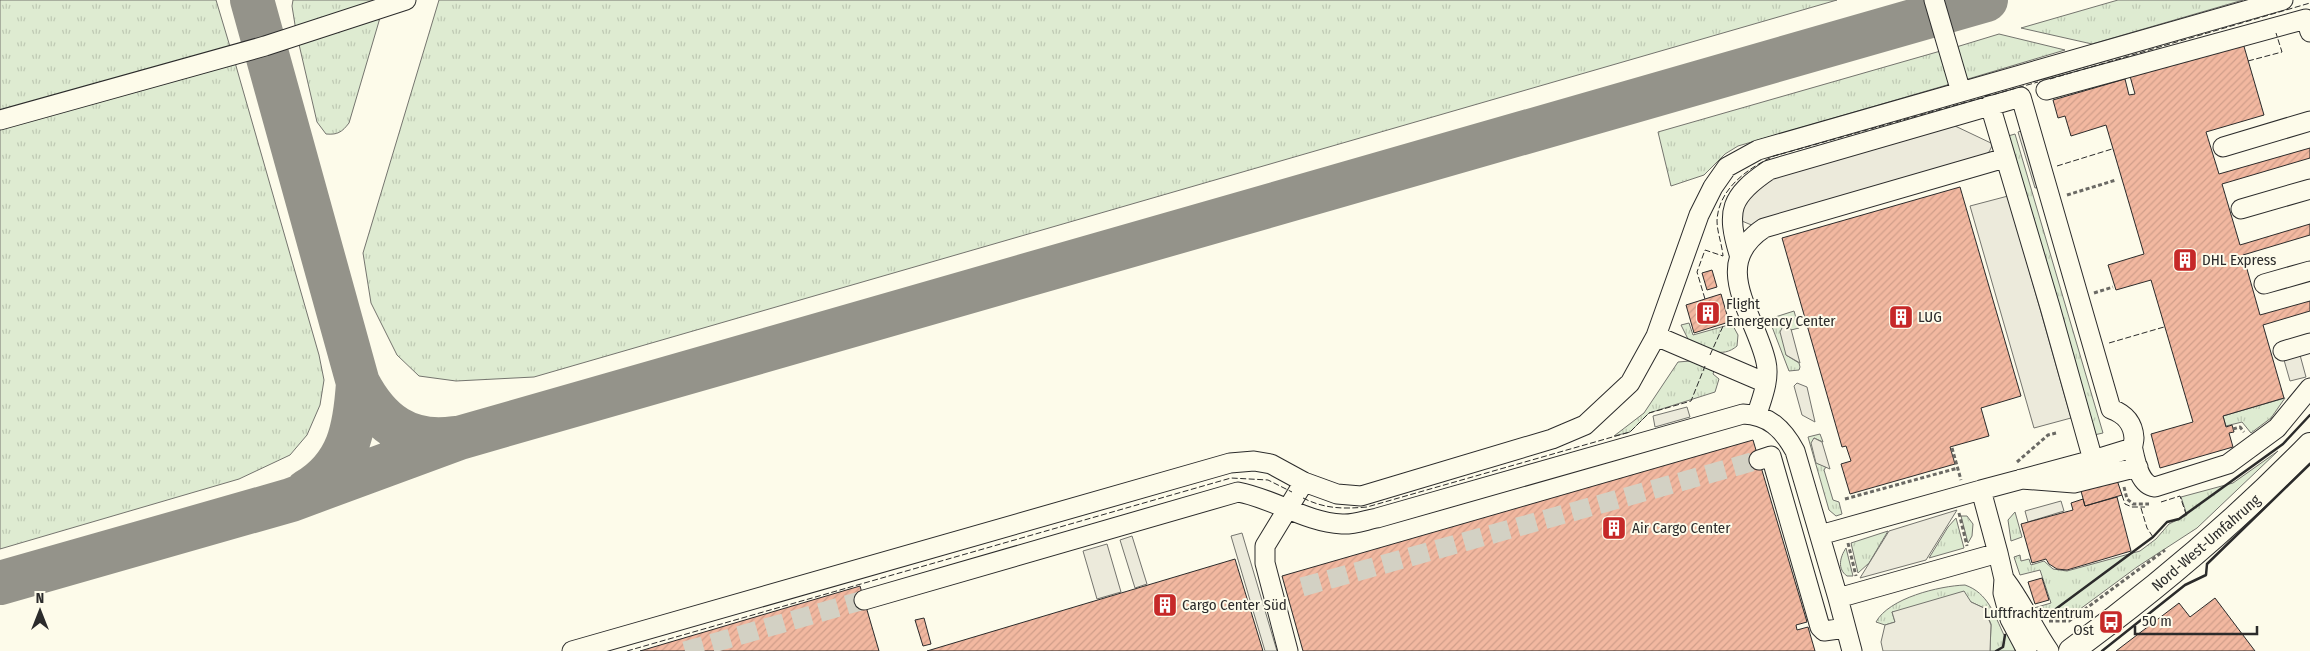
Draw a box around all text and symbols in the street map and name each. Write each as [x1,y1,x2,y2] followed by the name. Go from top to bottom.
[2172,247,2198,273] building icon: DHL Express
[2202,251,2276,269] place label: DHL Express
[1726,295,1836,330] place label: Flight Emergency Center
[1695,300,1721,326] building icon: Flight Emergency Center
[1888,304,1914,330] building icon: LUG
[1918,308,1942,326] place label: LUG
[2148,491,2264,595] street label: Nord-West-Umfahrung
[1601,515,1627,541] building icon: Air Cargo Center
[1632,519,1731,537] place label: Air Cargo Center
[15,586,65,636] north arrow
[36,590,44,607] text: N
[1152,592,1178,618] building icon: Cargo Center Süd
[1182,596,1287,614] place label: Cargo Center Süd
[1984,604,2094,639] place label: Luftfrachtzentrum Ost
[2135,604,2258,636] scale bar
[2098,609,2124,635] bus stop icon: Luftfrachtzentrum Ost
[2142,612,2172,630] text: 50 m

